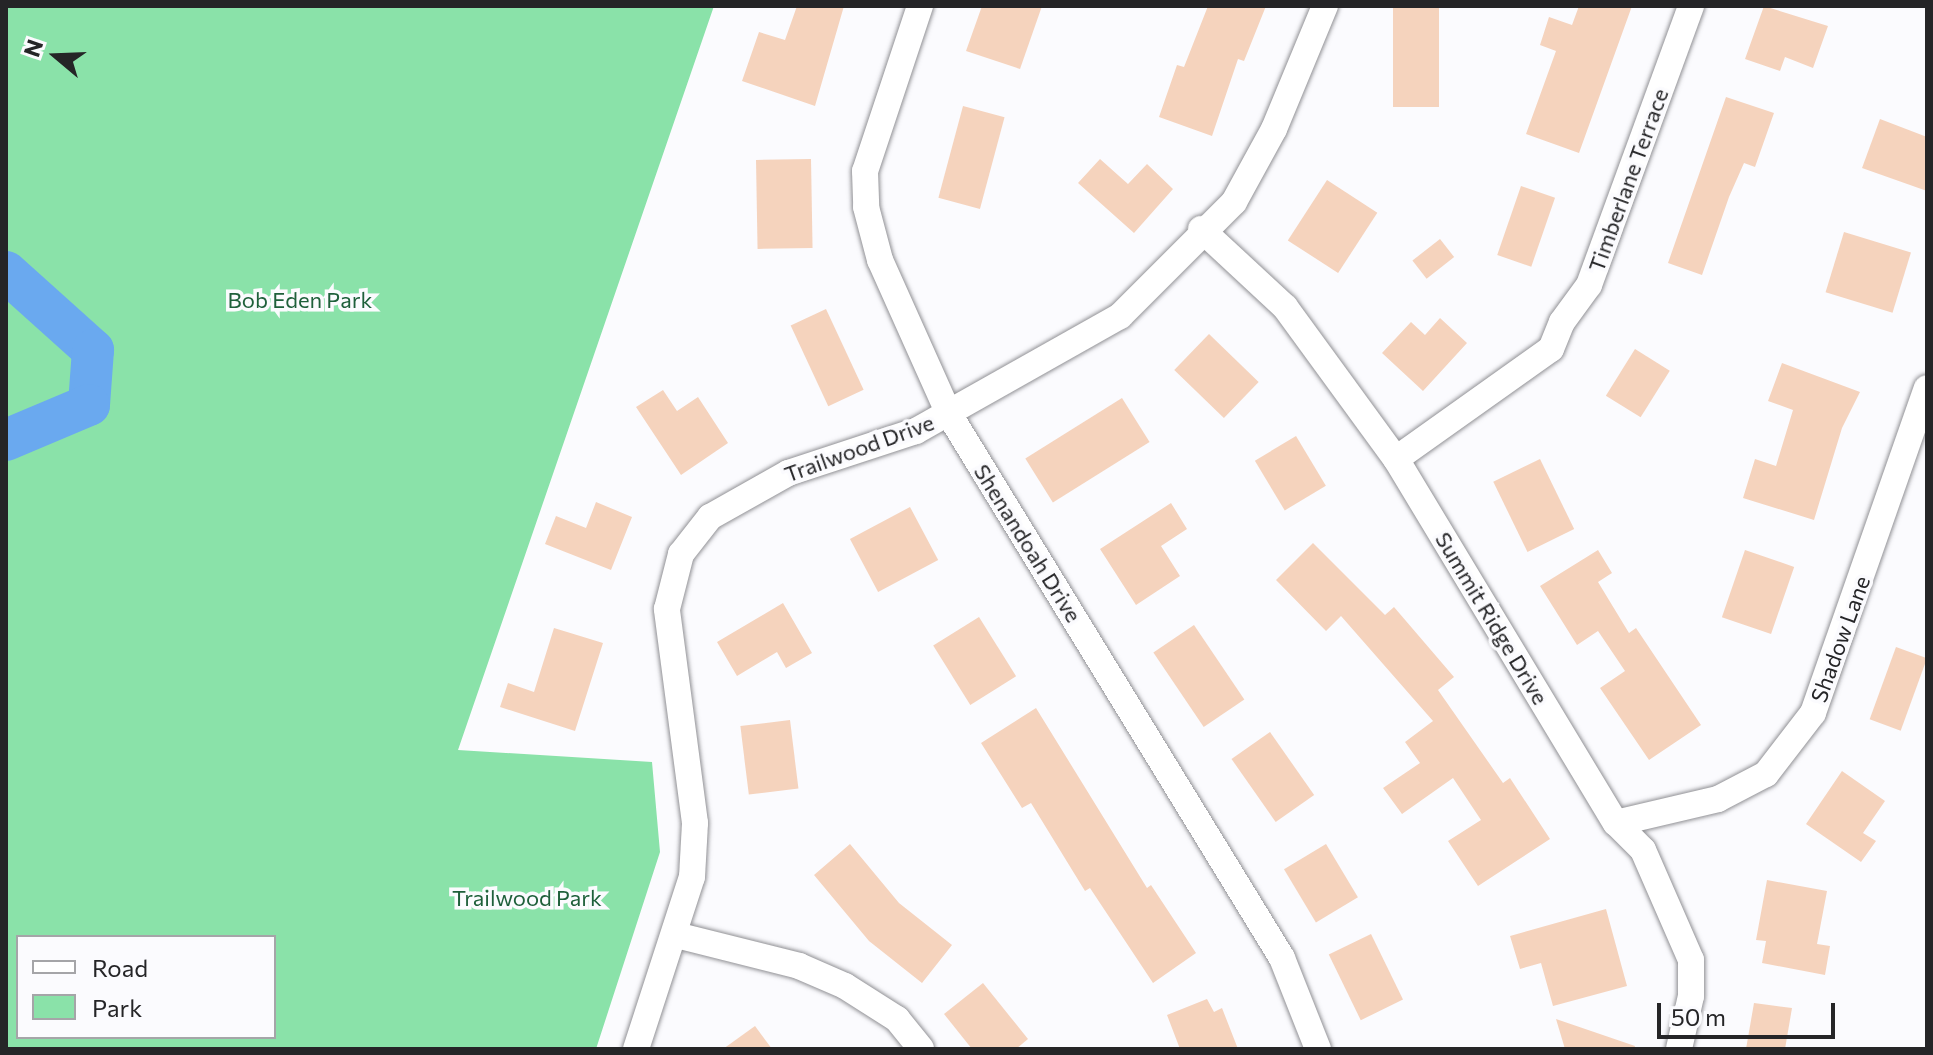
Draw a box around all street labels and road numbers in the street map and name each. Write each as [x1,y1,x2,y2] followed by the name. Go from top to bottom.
[1583,85,1673,275] street label: Timberlane Terrace
[781,409,937,487] street label: Trailwood Drive
[969,459,1087,627] street label: Shenandoah Drive
[1430,527,1554,709] street label: Summit Ridge Drive
[1805,572,1875,706] street label: Shadow Lane

